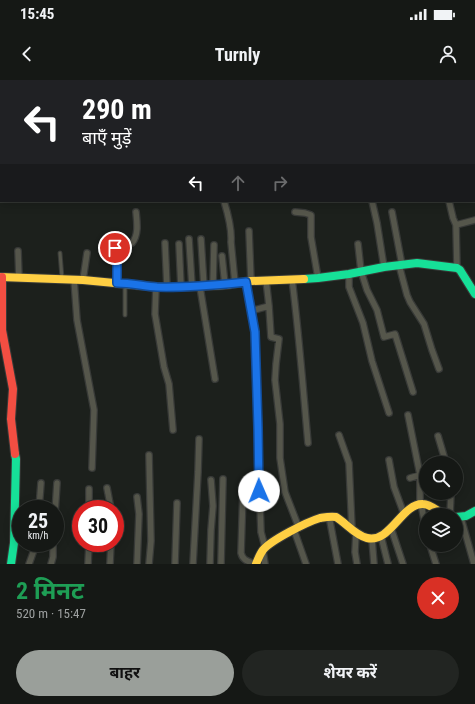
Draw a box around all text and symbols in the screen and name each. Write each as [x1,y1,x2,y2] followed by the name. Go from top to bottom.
[20,5,54,23] text: 15:45
[16,43,38,65] icon: back
[437,43,459,65] icon: person
[215,44,260,65] text: Turnly
[82,93,152,126] text: 290 m
[16,96,68,148] icon: left
[82,127,131,148] text: बाएँ मुड़ें
[185,172,207,194] icon: left
[227,172,249,194] icon: ahead
[269,172,291,194] icon: right
[98,231,132,265] pin
[104,237,126,259] icon: arrive
[419,456,463,552] map controls
[419,456,463,500] button: search
[238,470,280,512] position arrow
[72,500,124,552] speed limit sign: 30
[419,508,463,552] button: layers
[28,509,48,533] text: 25
[28,530,48,541] text: km/h
[16,577,84,605] text: 2 मिनट
[417,577,459,619] button: close
[16,606,86,621] text: 520 m · 15:47
[16,650,234,696] button: बाहर
[242,650,459,696] button: शेयर करें

